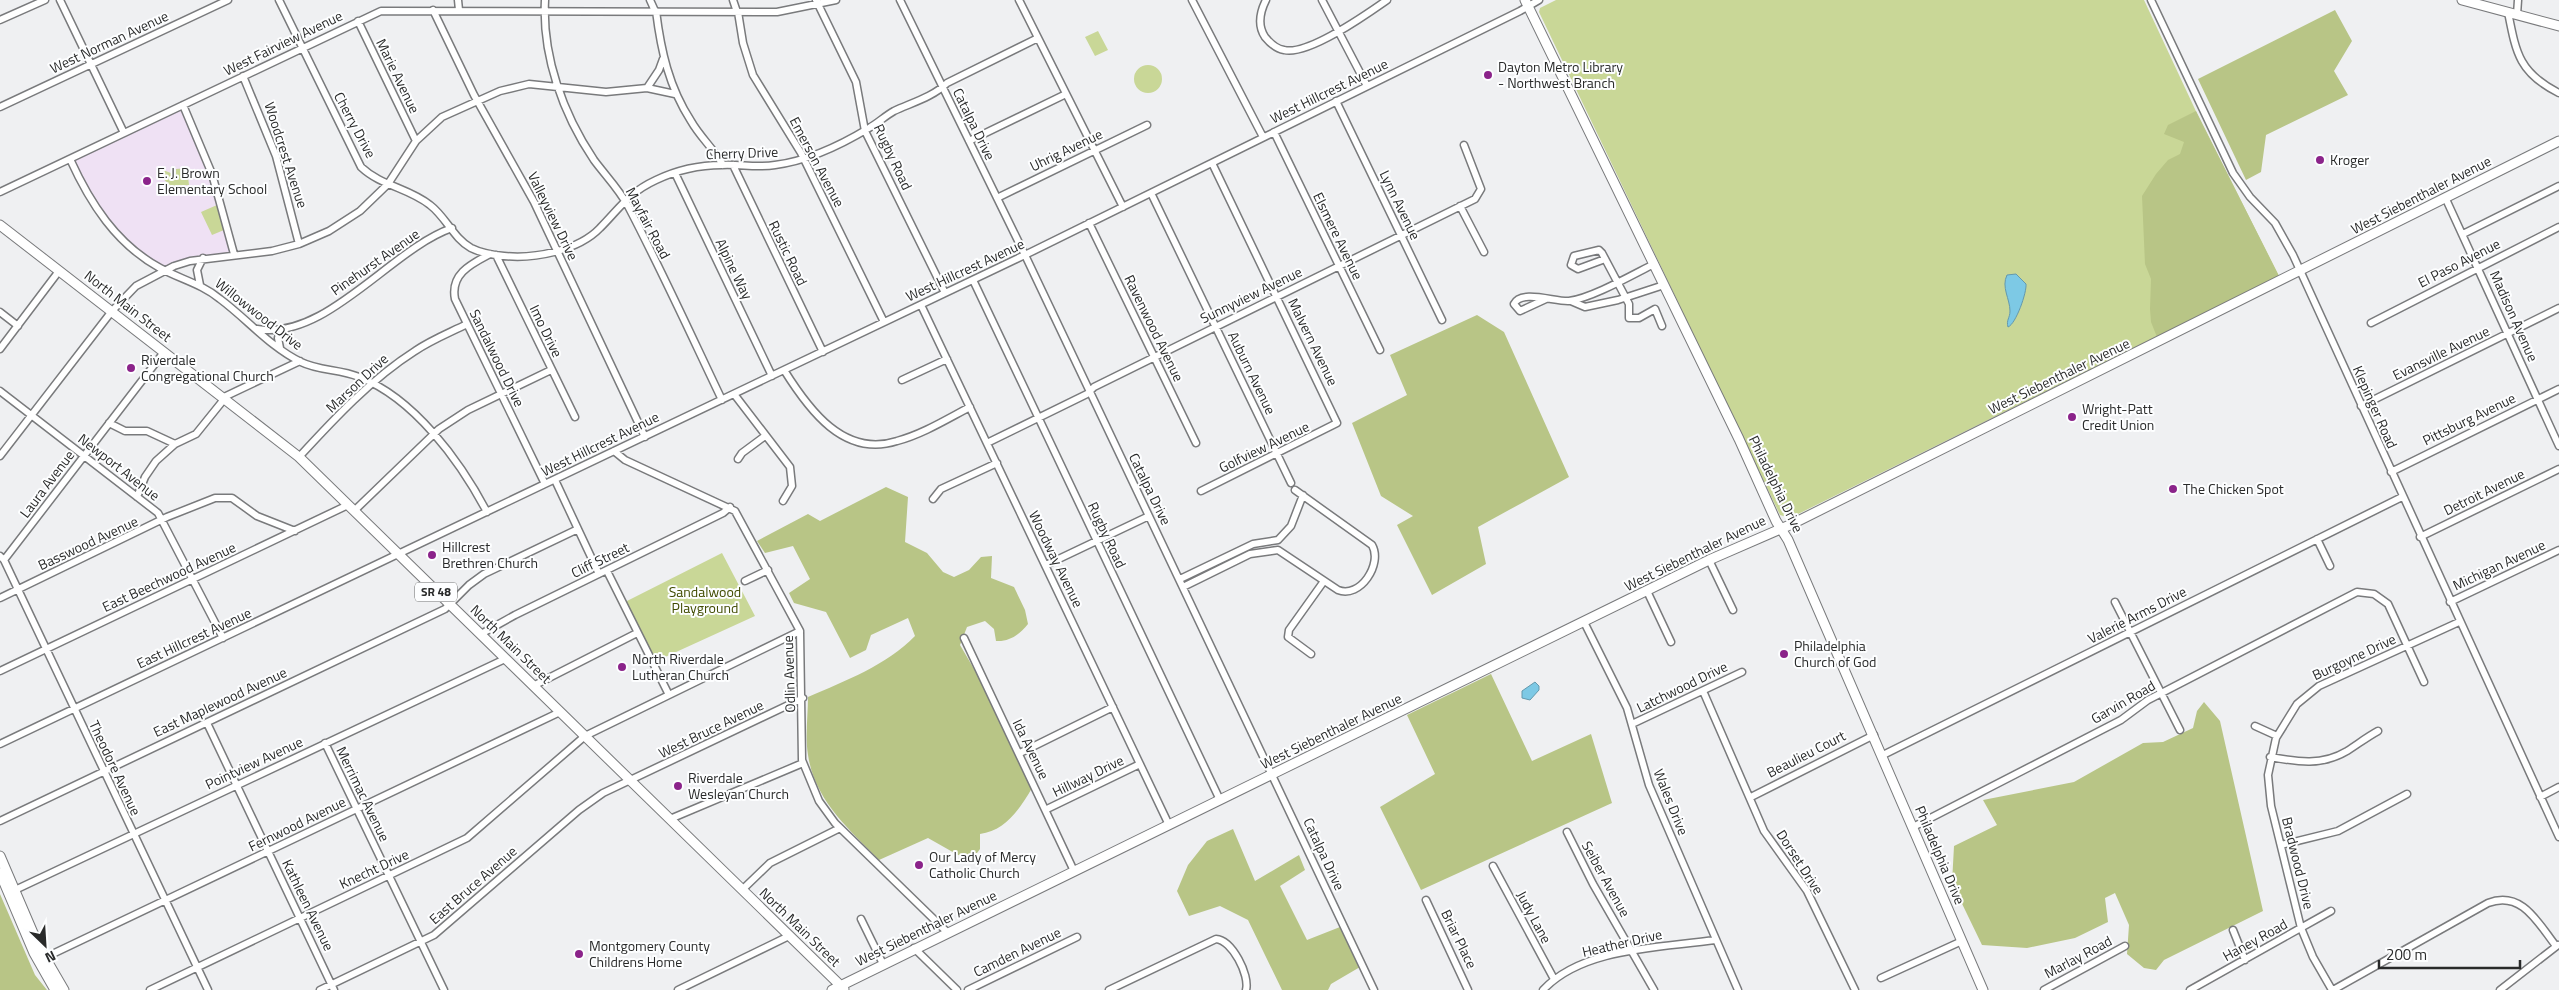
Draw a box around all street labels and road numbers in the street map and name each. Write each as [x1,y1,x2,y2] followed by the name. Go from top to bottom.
[46,5,171,78] street label: West Norman Avenue
[220,5,346,80] street label: West Fairview Avenue
[371,35,426,117] street label: Marie Avenue
[1266,53,1391,128] street label: West Hillcrest Avenue
[948,84,1001,163] street label: Catalpa Drive
[329,88,382,162] street label: Cherry Drive
[259,99,314,211] street label: Woodcrest Avenue
[785,113,850,211] street label: Emerson Avenue
[869,120,918,193] street label: Rugby Road
[1026,123,1106,176] street label: Uhrig Avenue
[705,141,779,164] street label: Cherry Drive
[2347,150,2495,239] street label: West Siebenthaler Avenue
[1375,167,1426,243] street label: Lynn Avenue
[523,168,584,264] street label: Valleyview Drive
[621,183,676,262] street label: Mayfair Road
[1308,189,1369,283] street label: Elsmere Avenue
[764,217,813,289] street label: Rustic Road
[326,223,423,300] street label: Pinehurst Avenue
[902,233,1028,306] street label: West Hillcrest Avenue
[2414,233,2504,292] street label: El Paso Avenue
[711,235,758,303] street label: Alpine Way
[1196,261,1305,328] street label: Sunnyview Avenue
[80,265,176,346] street label: North Main Street
[2485,267,2544,365] street label: Madison Avenue
[1120,271,1189,385] street label: Ravenwood Avenue
[211,273,308,355] street label: Willowwood Drive
[1283,295,1344,389] street label: Malvern Avenue
[525,301,568,361] street label: Imo Drive
[465,305,530,410] street label: Sandalwood Drive
[2389,320,2493,385] street label: Evansville Avenue
[1223,328,1282,418] street label: Auburn Avenue
[1985,332,2133,419] street label: West Siebenthaler Avenue
[321,348,393,417] street label: Marson Drive
[2348,362,2403,452] street label: Klepinger Road
[2419,387,2519,450] street label: Pittsburg Avenue
[537,406,662,481] street label: West Hillcrest Avenue
[1215,416,1313,478] street label: Golfview Avenue
[74,428,165,505] street label: Newport Avenue
[1744,432,1809,536] street label: Philadelphia Drive
[14,445,79,522] street label: Laura Avenue
[1124,449,1177,528] street label: Catalpa Drive
[2440,463,2528,520] street label: Detroit Avenue
[1083,498,1132,571] street label: Rugby Road
[1024,507,1089,611] street label: Woodway Avenue
[1621,509,1769,596] street label: West Siebenthaler Avenue
[34,510,141,575] street label: Basswood Avenue
[2449,534,2549,595] street label: Michigan Avenue
[99,536,239,617] street label: East Beechwood Avenue
[567,536,632,583] street label: Cliff Street
[2084,581,2190,648] street label: Valerie Arms Drive
[415,582,457,602] road number: SR 48
[466,599,557,688] street label: North Main Street
[133,602,255,673] street label: East Hillcrest Avenue
[2308,628,2399,685] street label: Burgoyne Drive
[777,635,800,713] street label: Odlin Avenue
[1633,655,1731,718] street label: Latchwood Drive
[150,661,290,742] street label: East Maplewood Avenue
[2087,675,2159,728] street label: Garvin Road
[1257,687,1405,774] street label: West Siebenthaler Avenue
[655,694,767,763] street label: West Bruce Avenue
[1008,715,1055,782] street label: Ida Avenue
[84,717,147,819] street label: Theodore Avenue
[1763,725,1849,782] street label: Beaulieu Court
[202,731,306,794] street label: Pointview Avenue
[331,743,396,845] street label: Merrimac Avenue
[1049,749,1127,802] street label: Hillway Drive
[1649,766,1694,838] street label: Wales Drive
[244,791,349,856] street label: Fernwood Avenue
[1910,802,1971,907] street label: Philadelphia Drive
[1298,814,1350,894] street label: Catalpa Drive
[2277,815,2320,911] street label: Bradwood Drive
[1772,825,1829,898] street label: Dorset Drive
[1577,837,1636,921] street label: Seiber Avenue
[424,841,521,929] street label: East Bruce Avenue
[335,843,412,894] street label: Knecht Drive
[277,856,340,954] street label: Kathleen Avenue
[755,882,846,971] street label: North Main Street
[852,884,1000,971] street label: West Siebenthaler Avenue
[1512,887,1557,947] street label: Judy Lane
[1436,906,1483,972] street label: Briar Place
[2219,913,2291,966] street label: Haney Road
[969,921,1064,982] street label: Camden Avenue
[1580,923,1664,962] street label: Heather Drive
[2040,930,2115,983] street label: Marlay Road

